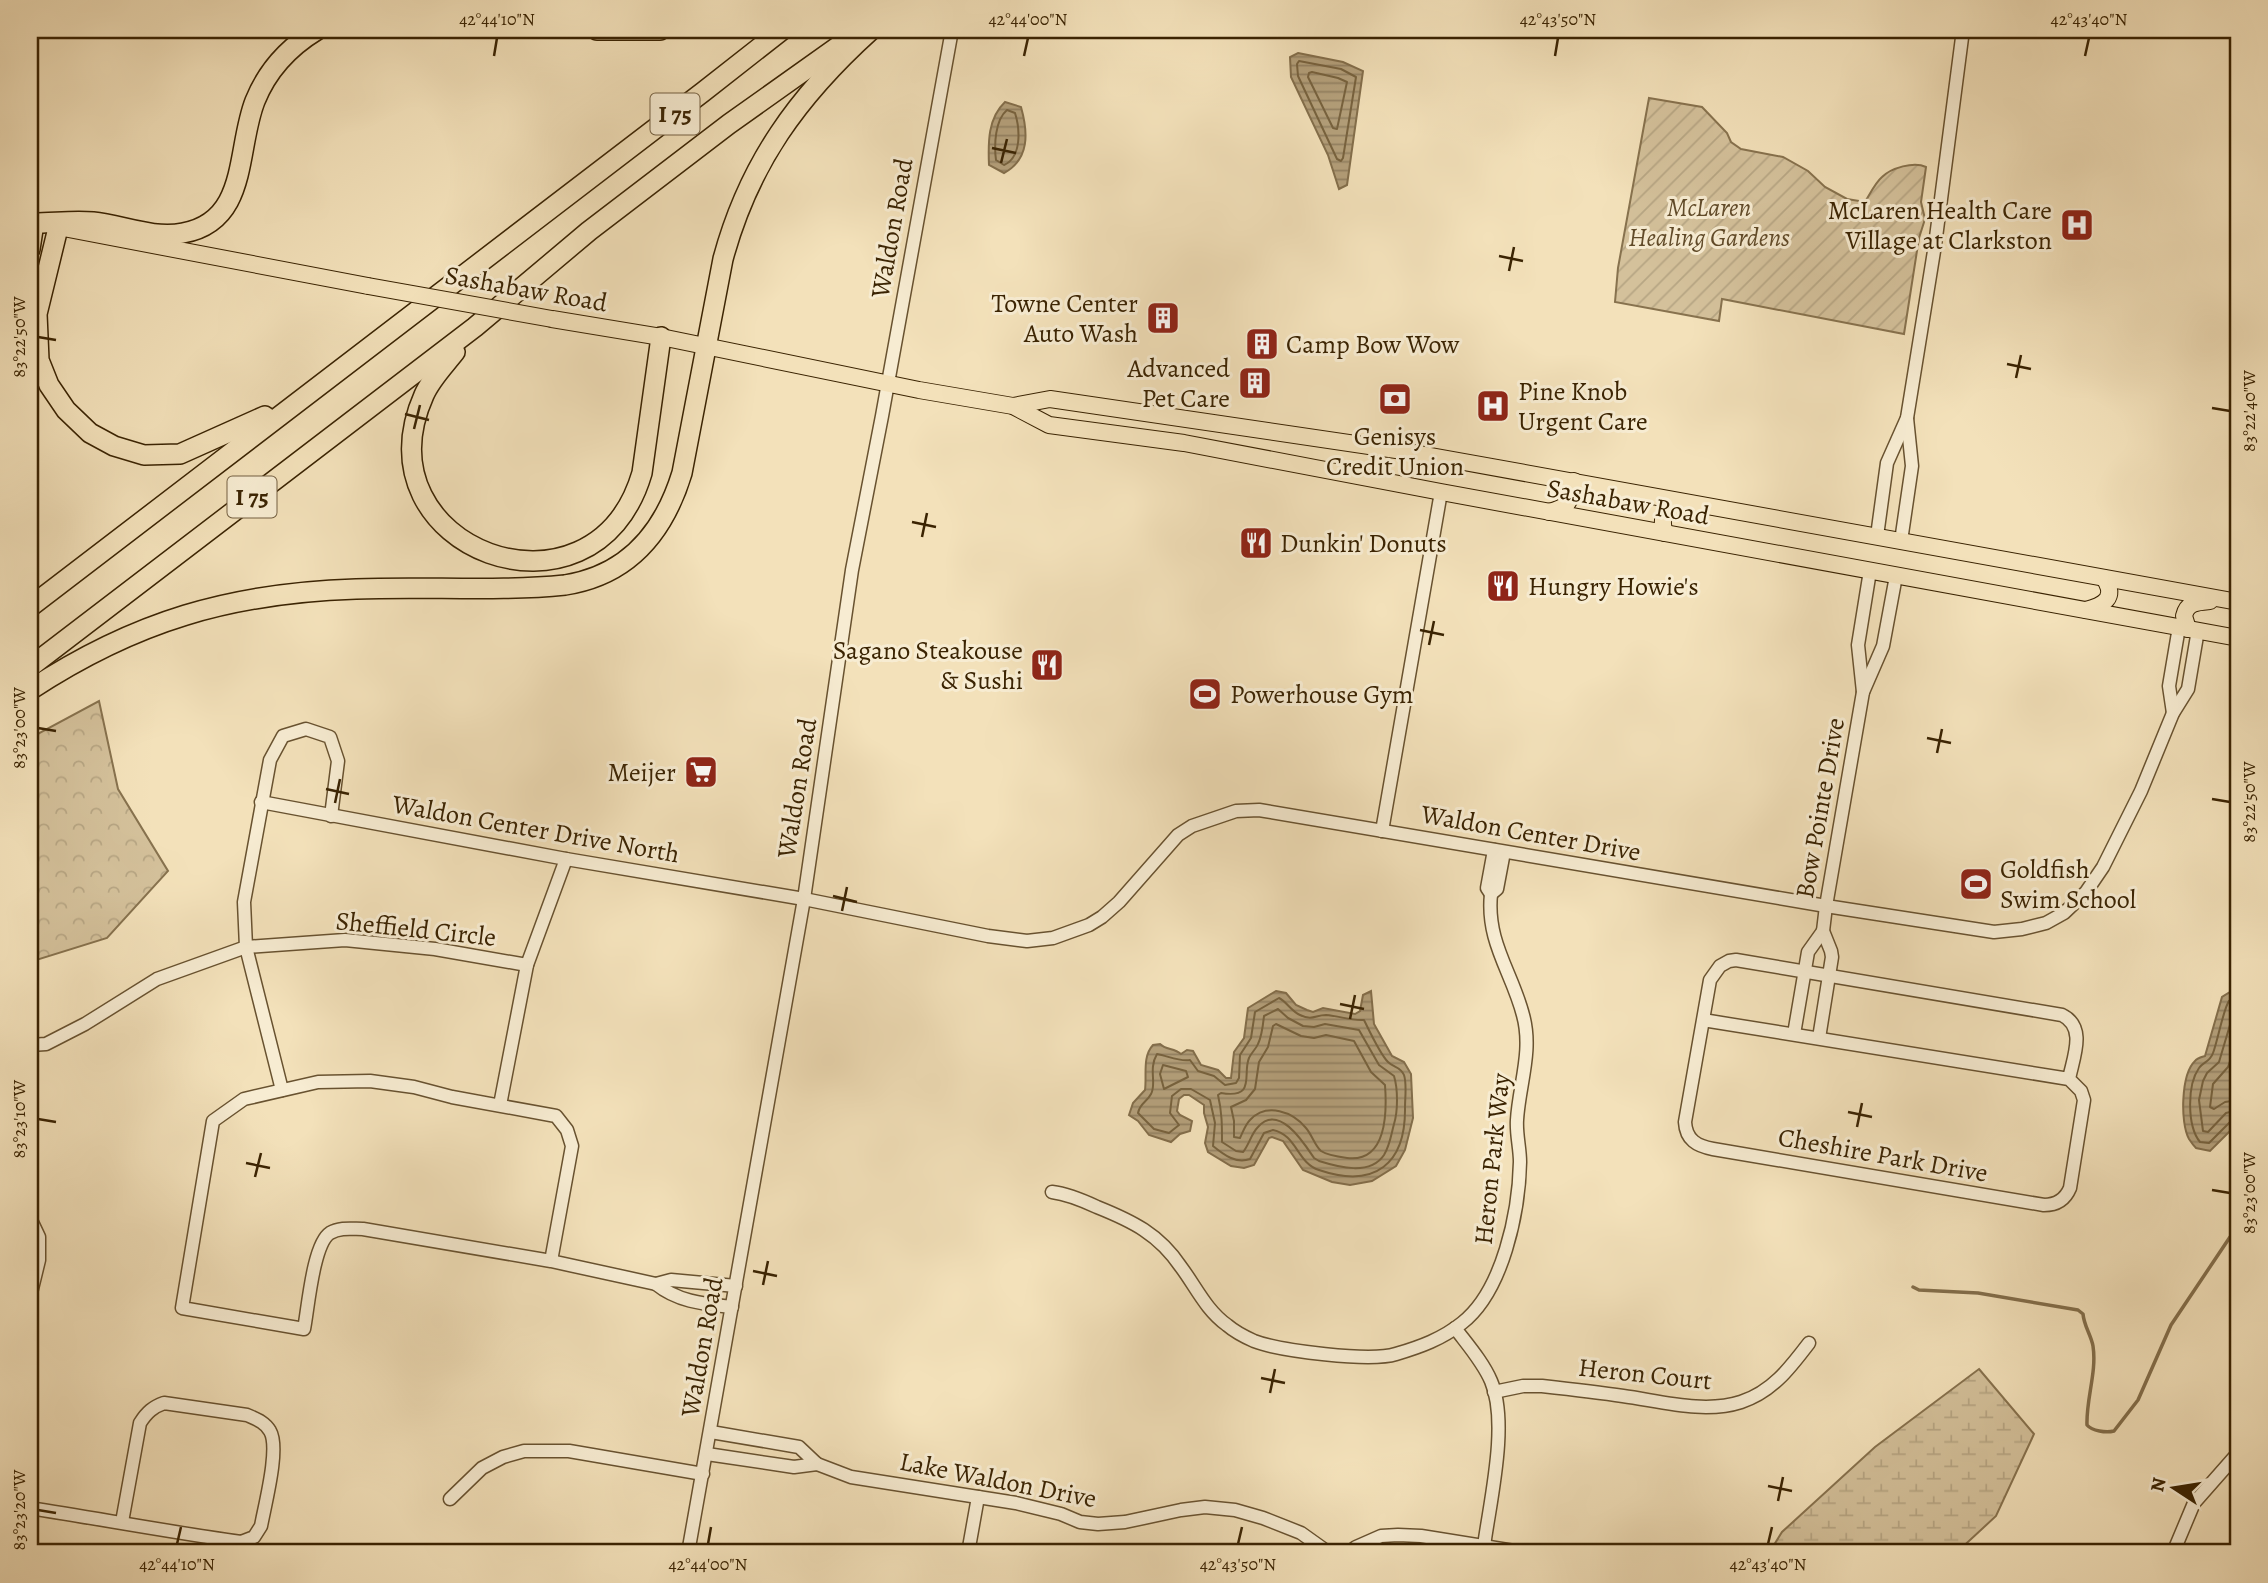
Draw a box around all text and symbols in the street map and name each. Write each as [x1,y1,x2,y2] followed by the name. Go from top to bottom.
[459,7,535,31] text: 42°44'10"N
[988,7,1068,31] text: 42°44'00"N
[1520,7,1596,31] text: 42°43'50"N
[2050,7,2128,31] text: 42°43'40"N
[650,93,700,134] road number: I 75
[862,155,921,301] street label: Waldon Road
[1628,190,1790,255] park label: McLaren Healing Gardens
[1828,193,2052,258] place label: McLaren Health Care Village at Clarkston
[2058,206,2096,244] hospital icon: McLaren Health Care Village at Clarkston
[442,258,610,321] street label: Sashabaw Road
[992,286,1138,351] place label: Towne Center Auto Wash
[7,296,31,378] text: 83°22'50"W
[1144,299,1182,337] building icon: Towne Center Auto Wash
[1243,325,1281,363] building icon: Camp Bow Wow
[1286,327,1460,362] place label: Camp Bow Wow
[1126,351,1230,416] place label: Advanced Pet Care
[1236,364,1274,402] building icon: Advanced Pet Care
[2237,370,2261,452] text: 83°22'40"W
[1518,374,1648,439] place label: Pine Knob Urgent Care
[1376,380,1414,418] bank icon: Genisys Credit Union
[1474,387,1512,425] hospital icon: Pine Knob Urgent Care
[1326,419,1464,484] place label: Genisys Credit Union
[1544,471,1712,534] street label: Sashabaw Road
[228,476,276,518] road number: I 75
[1237,524,1275,562] restaurant icon: Dunkin' Donuts
[1280,526,1447,561] place label: Dunkin' Donuts
[1484,567,1522,605] restaurant icon: Hungry Howie's
[1528,569,1699,604] place label: Hungry Howie's
[833,633,1023,698] place label: Sagano Steakouse & Sushi
[1028,646,1066,684] restaurant icon: Sagano Steakouse & Sushi
[1186,675,1224,713] sports icon: Powerhouse Gym
[1230,677,1413,712] place label: Powerhouse Gym
[7,687,31,769] text: 83°23'00"W
[1787,715,1853,901] street label: Bow Pointe Drive
[769,716,825,861] street label: Waldon Road
[682,753,720,791] supermarket icon: Meijer
[607,755,676,790] place label: Meijer
[2237,761,2261,843] text: 83°22'50"W
[389,786,682,872] street label: Waldon Center Drive North
[1418,796,1643,870] street label: Waldon Center Drive
[2000,852,2136,917] place label: Goldfish Swim School
[1957,865,1995,903] sports icon: Goldfish Swim School
[334,903,498,955] street label: Sheffield Circle
[1466,1071,1518,1246] street label: Heron Park Way
[7,1079,31,1158] text: 83°23'10"W
[1775,1119,1991,1191] street label: Cheshire Park Drive
[2237,1152,2261,1234] text: 83°23'00"W
[672,1274,731,1420] street label: Waldon Road
[1576,1350,1714,1398] street label: Heron Court
[897,1444,1099,1516] street label: Lake Waldon Drive
[2138,1454,2208,1524] north arrow
[7,1469,31,1551] text: 83°23'20"W
[2144,1475,2173,1494] text: N
[139,1552,215,1576] text: 42°44'10"N
[668,1552,748,1576] text: 42°44'00"N
[1200,1552,1276,1576] text: 42°43'50"N
[1729,1552,1807,1576] text: 42°43'40"N

